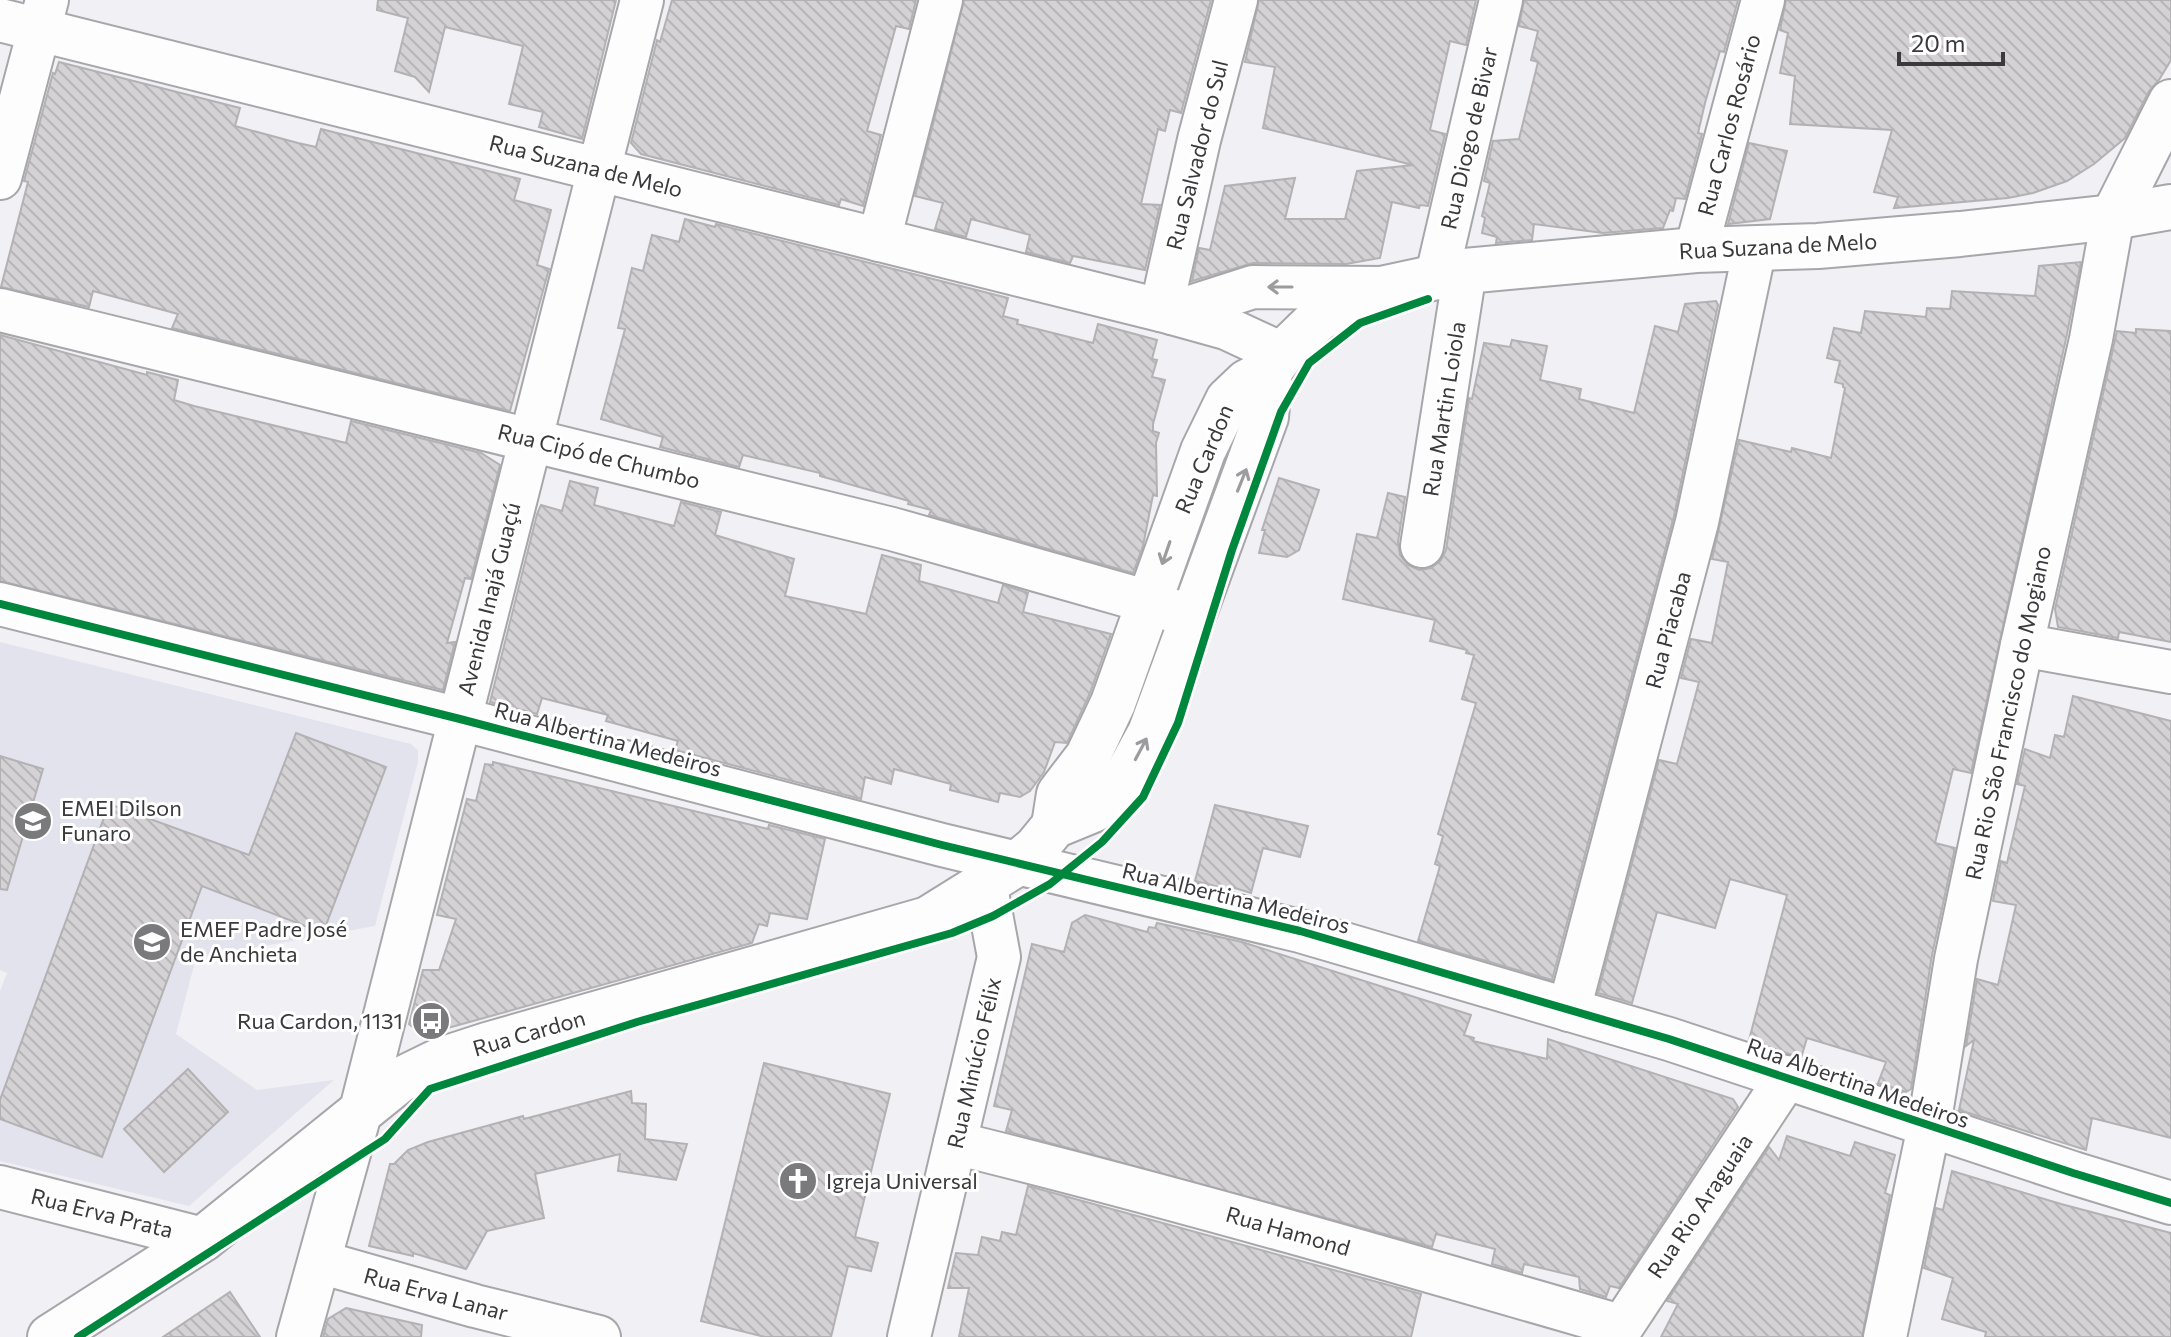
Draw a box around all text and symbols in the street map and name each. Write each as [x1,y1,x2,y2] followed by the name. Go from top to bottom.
[1899,16,2003,66] scale bar
[1911,28,1965,57] text: 20 m
[1691,31,1766,219] street label: Rua Carlos Rosário
[1434,44,1503,232] street label: Rua Diogo de Bivar
[1160,57,1233,253] street label: Rua Salvador do Sul
[487,128,686,203] street label: Rua Suzana de Melo
[1678,227,1878,264] street label: Rua Suzana de Melo
[1267,279,1294,295] one-way arrow
[1416,319,1471,498] street label: Rua Martin Loiola
[1168,400,1239,518] street label: Rua Cardon
[495,417,703,494] street label: Rua Cipó de Chumbo
[1236,468,1250,493] one-way arrow
[451,500,526,698] street label: Avenida Inajá Guaçú
[1158,541,1173,566] one-way arrow
[1959,543,2056,882] street label: Rua Rio São Francisco do Mogiano
[1639,568,1696,692] street label: Rua Piacaba
[492,695,725,782] street label: Rua Albertina Medeiros
[1133,738,1149,761] one-way arrow
[61,794,182,846] place label: EMEI Dilson Funaro
[12,800,54,842] school or university icon: EMEI Dilson Funaro
[1119,856,1353,939] street label: Rua Albertina Medeiros
[180,915,347,967] place label: EMEF Padre José de Anchieta
[131,921,173,963] school or university icon: EMEF Padre José de Anchieta
[941,974,1006,1151] street label: Rua Minúcio Félix
[410,1000,452,1042] bus stop icon: Rua Cardon, 1131
[469,1004,588,1061] street label: Rua Cardon
[237,1007,403,1034] place label: Rua Cardon, 1131
[1743,1032,1973,1133] street label: Rua Albertina Medeiros
[1641,1128,1758,1283] street label: Rua Rio Araguaia
[777,1160,819,1202] church icon: Igreja Universal
[826,1167,978,1194] place label: Igreja Universal
[28,1182,176,1243] street label: Rua Erva Prata
[1223,1200,1354,1261] street label: Rua Hamond
[361,1261,511,1326] street label: Rua Erva Lanar

